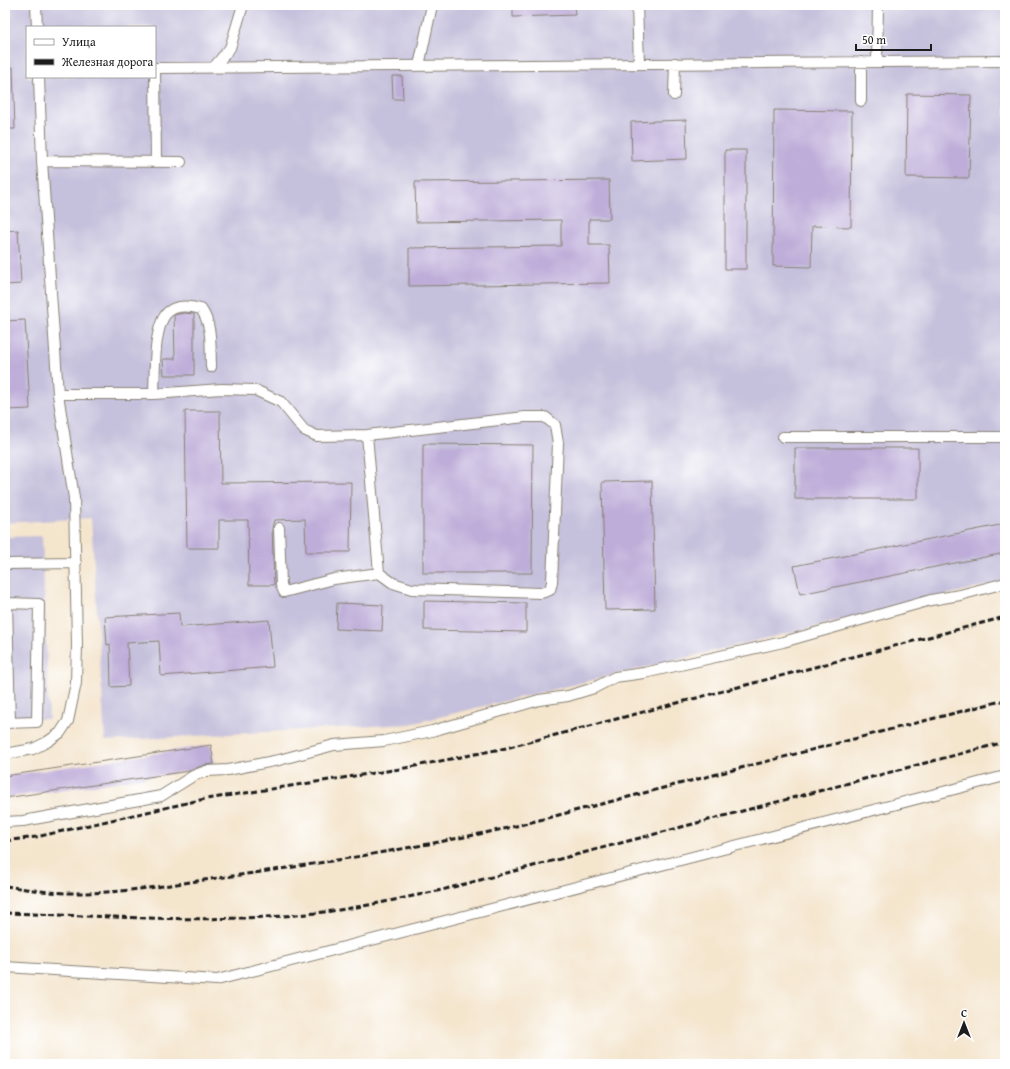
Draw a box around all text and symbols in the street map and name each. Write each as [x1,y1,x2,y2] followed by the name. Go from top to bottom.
[26,26,156,78] legend
[856,26,931,52] scale bar
[862,31,886,48] text: 50 m
[62,33,96,50] text: Улица
[61,53,153,70] text: Железная дорога
[944,1003,984,1043] north arrow
[961,1005,967,1021] text: С

